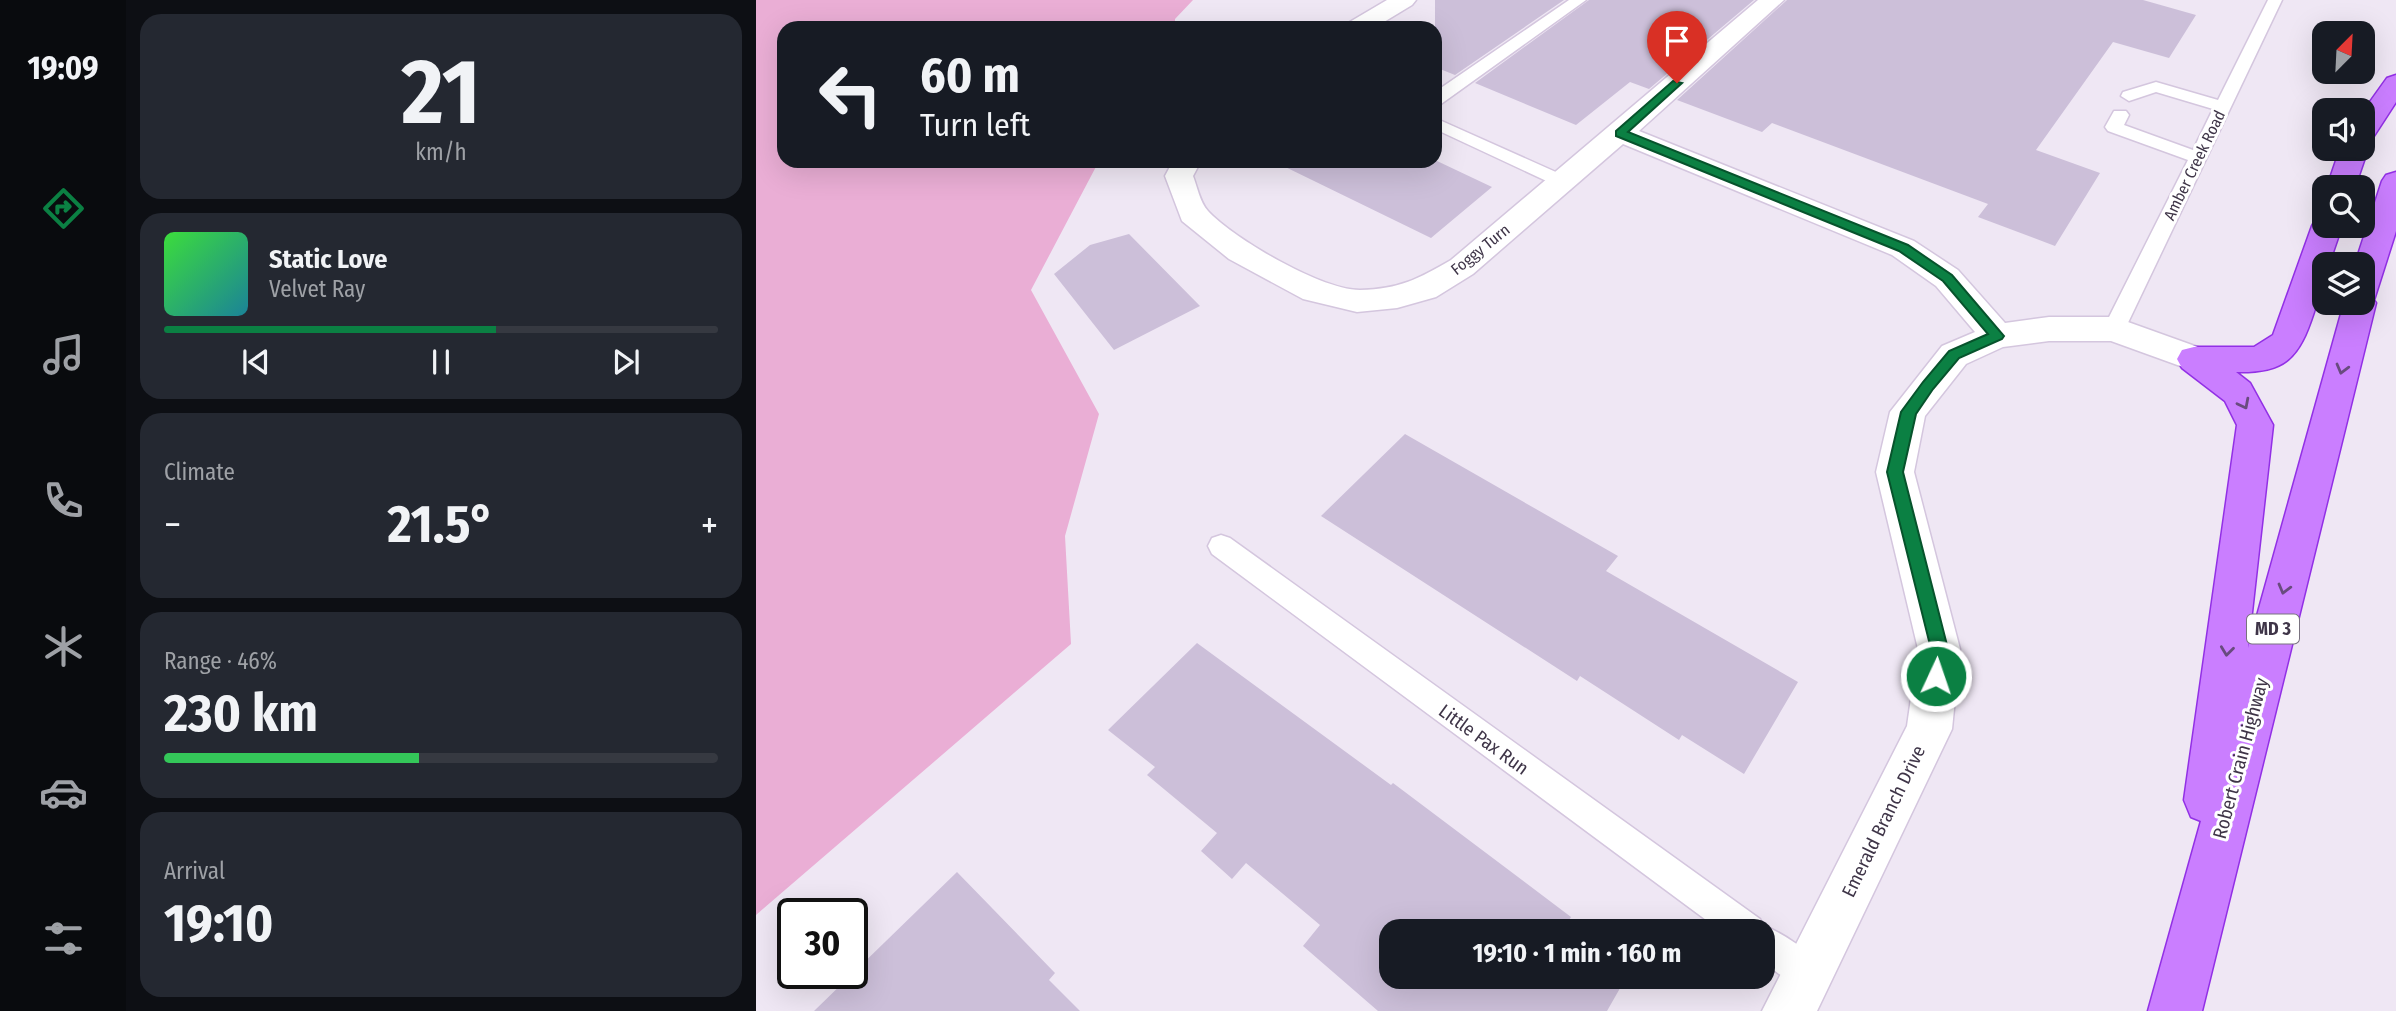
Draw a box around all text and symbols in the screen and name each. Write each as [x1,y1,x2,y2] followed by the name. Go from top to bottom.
[1647,11,1707,83] pin
[2312,21,2375,84] north arrow
[2312,21,2375,315] map controls
[1658,22,1696,60] icon: arrive
[401,38,481,147] text: 21
[920,46,1020,105] text: 60 m
[27,49,99,87] text: 19:09
[805,49,896,140] icon: left
[2312,98,2375,161] button: sound
[920,106,1030,144] text: Turn left
[2160,107,2229,223] street label: Amber Creek Road
[415,138,467,166] text: km/h
[2312,175,2375,238] button: search
[39,184,88,233] icon: directions
[1447,220,1513,279] street label: Foggy Turn
[269,244,387,275] text: Static Love
[2312,252,2375,315] button: layers
[269,275,365,303] text: Velvet Ray
[39,330,88,379] icon: music
[237,343,275,381] icon: previous
[422,343,460,381] icon: pause
[607,343,645,381] icon: next
[2336,363,2351,375] one-way arrow
[2236,397,2249,409] one-way arrow
[164,458,235,486] text: Climate
[39,476,88,525] icon: phone
[387,493,494,556] text: 21.5°
[164,502,181,548] text: −
[701,502,718,548] text: +
[2278,582,2292,594] one-way arrow
[2247,614,2299,644] road number: MD 3
[39,622,88,671] icon: climate
[1899,639,1973,713] position arrow
[2219,646,2234,657] one-way arrow
[164,647,277,675] text: Range · 46%
[2208,675,2273,841] street label: Robert Crain Highway
[164,682,318,745] text: 230 km
[1434,699,1533,780] street label: Little Pax Run
[1837,742,1930,901] street label: Emerald Branch Drive
[39,768,88,817] icon: car
[164,857,225,885] text: Arrival
[164,892,273,955] text: 19:10
[777,898,868,989] speed limit sign: 30
[39,914,88,963] icon: filters
[1473,938,1681,969] text: 19:10 · 1 min · 160 m

